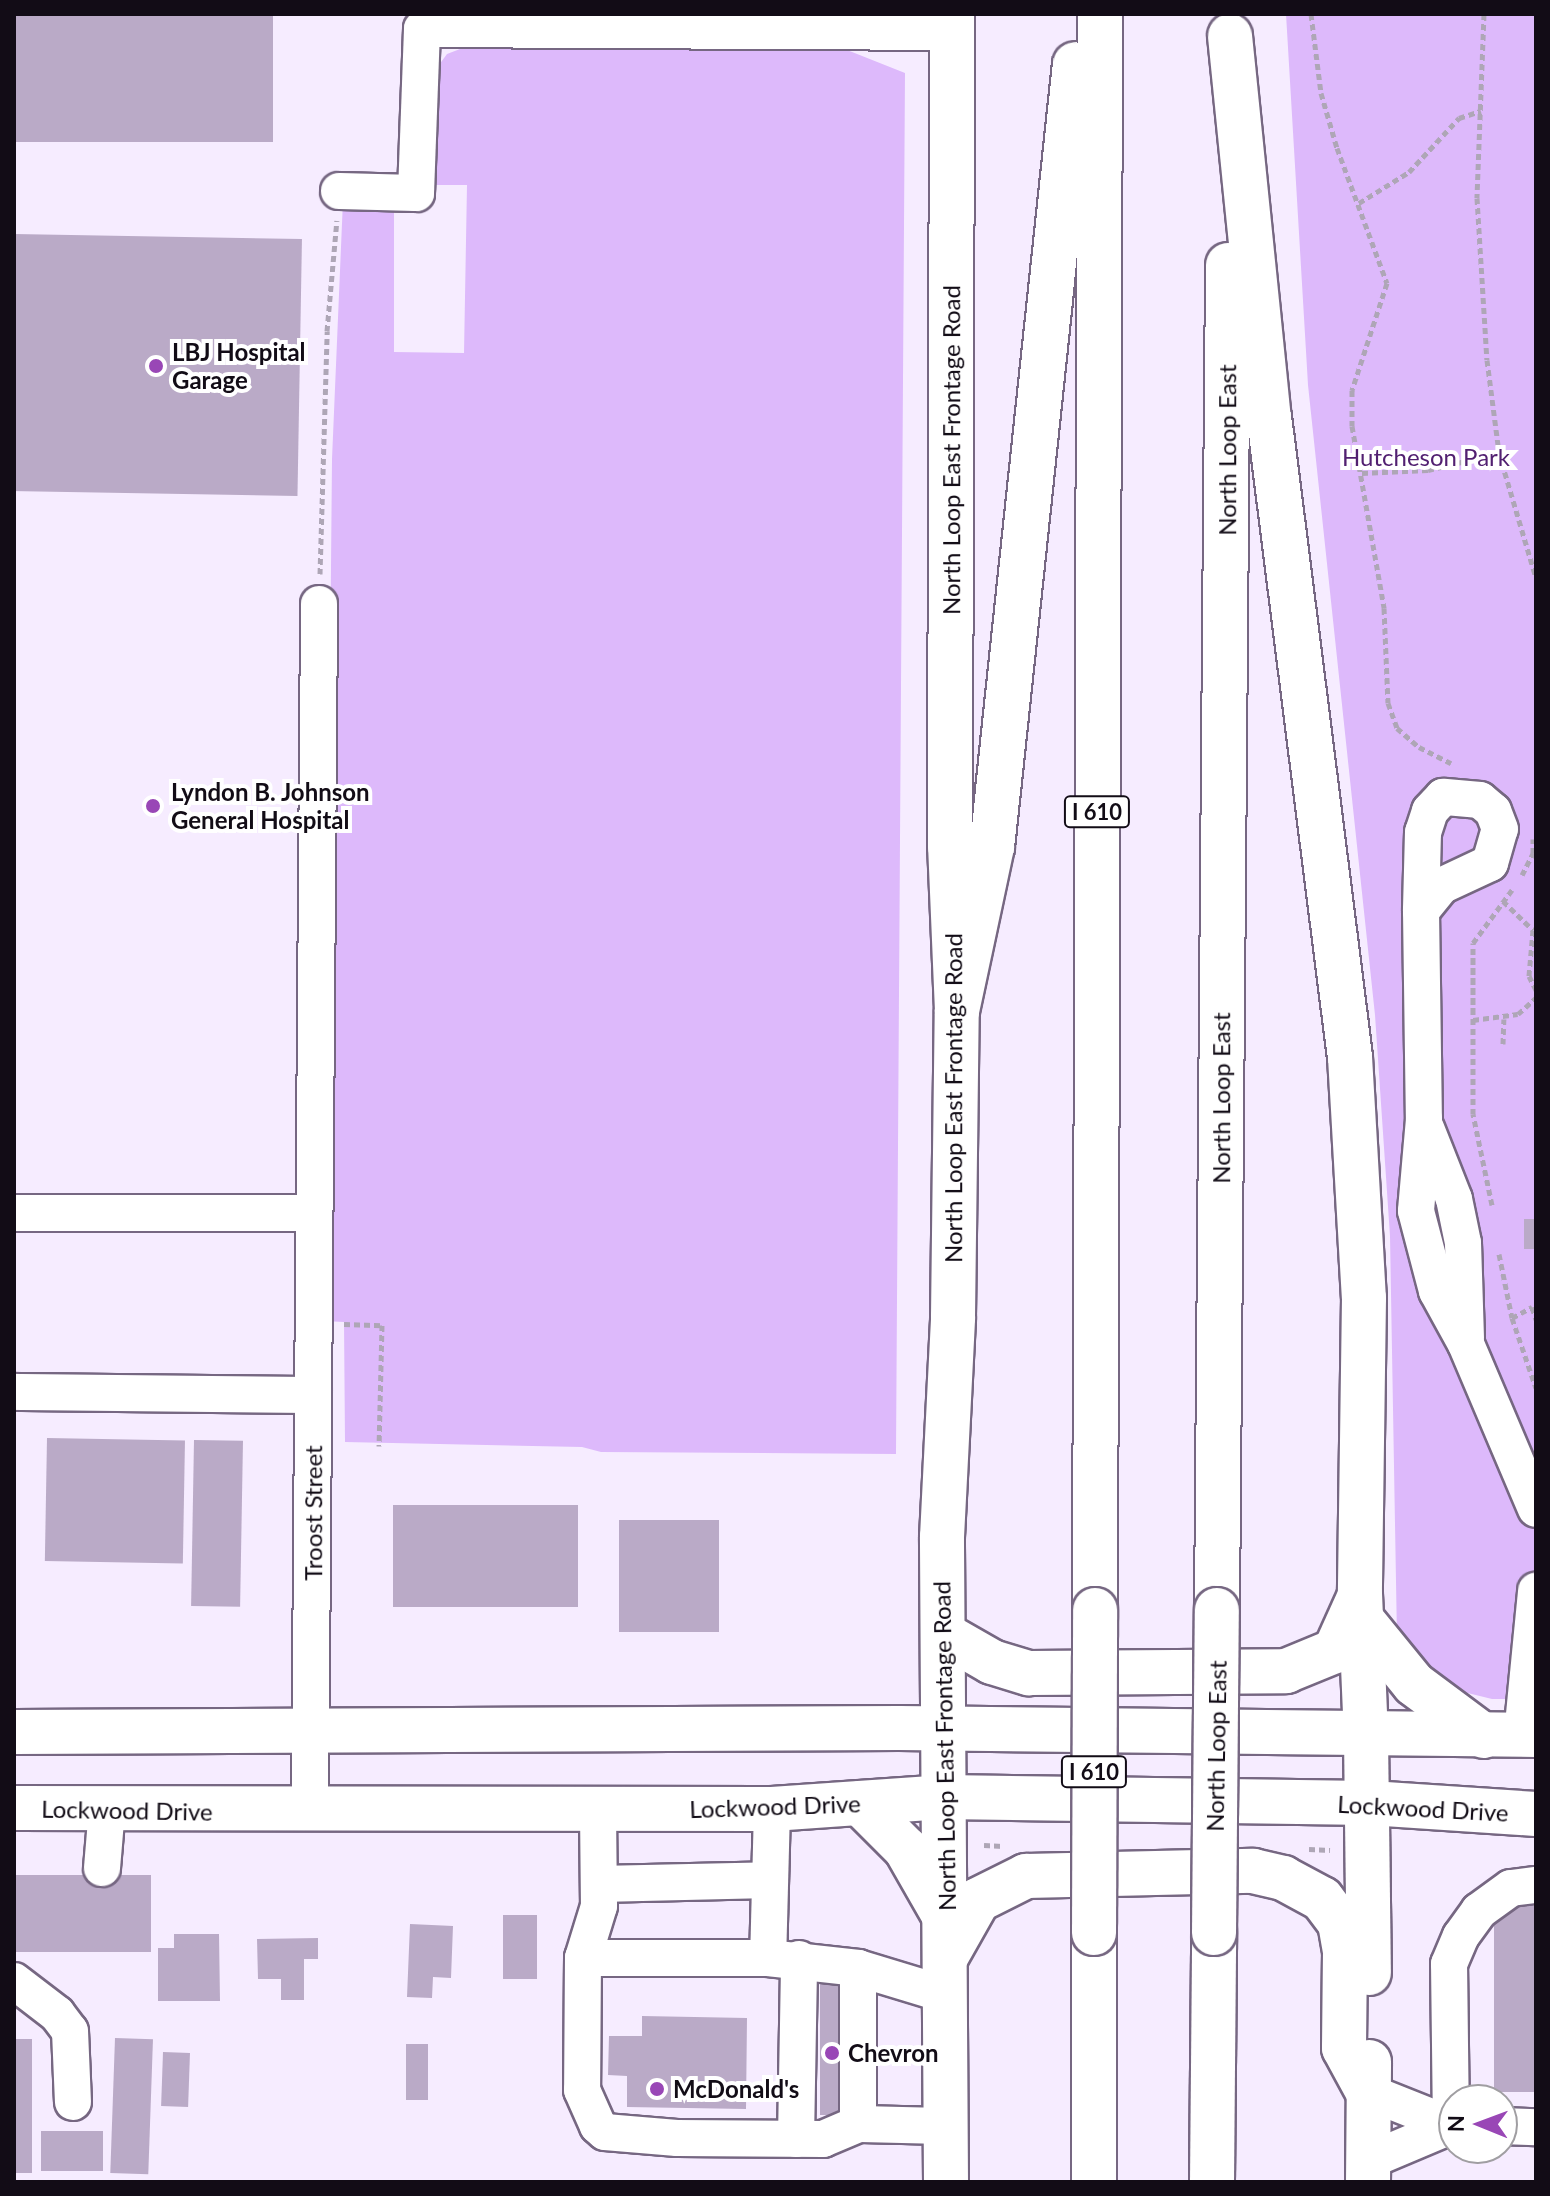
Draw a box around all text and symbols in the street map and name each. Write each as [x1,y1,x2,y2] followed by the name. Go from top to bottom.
[937,285,965,615] street label: North Loop East Frontage Road
[172,338,306,394] place label: LBJ Hospital Garage
[147,357,165,375] marker: LBJ Hospital Garage
[1213,364,1241,536] street label: North Loop East
[1342,443,1510,471] park label: Hutcheson Park
[171,778,370,834] place label: Lyndon B. Johnson General Hospital
[1063,794,1131,830] road number: I 610
[142,795,164,817] marker: Lyndon B. Johnson General Hospital
[939,933,967,1263] street label: North Loop East Frontage Road
[1207,1012,1235,1184] street label: North Loop East
[299,1445,327,1581] street label: Troost Street
[927,1581,961,1911] street label: North Loop East Frontage Road
[1200,1660,1232,1832] street label: North Loop East
[1060,1754,1128,1790] road number: I 610
[689,1789,861,1823] street label: Lockwood Drive
[1337,1789,1509,1827] street label: Lockwood Drive
[41,1794,213,1826] street label: Lockwood Drive
[848,2039,939,2067] place label: Chevron
[823,2044,841,2062] marker: Chevron
[673,2075,799,2103] place label: McDonald's
[648,2080,666,2098] marker: McDonald's
[1438,2084,1518,2164] north arrow
[1442,2115,1469,2132] text: N

